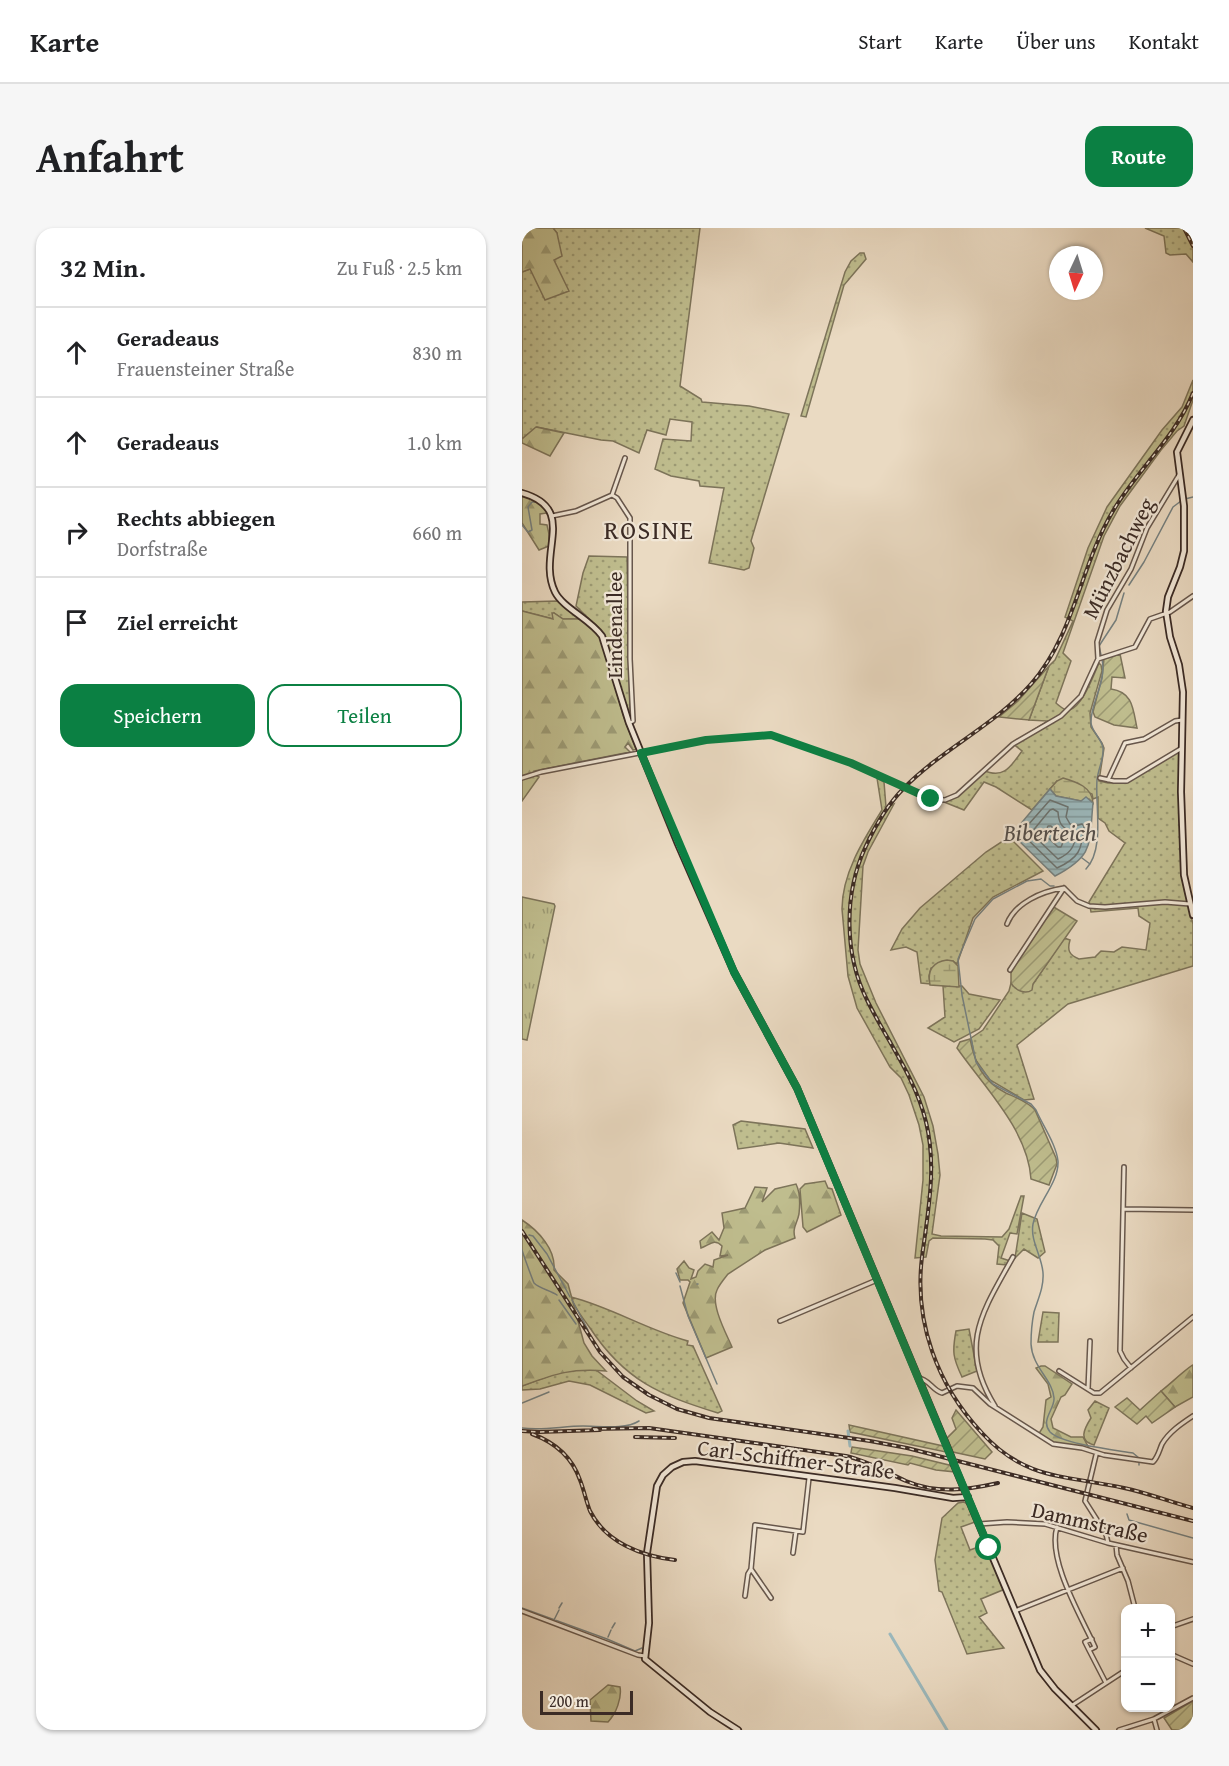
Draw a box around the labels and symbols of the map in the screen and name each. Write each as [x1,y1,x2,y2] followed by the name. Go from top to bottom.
[1049,246,1103,300] north arrow
[1074,492,1162,624] street label: Münzbachweg
[604,510,694,549] district label: ROSINE
[598,571,630,679] street label: Lindenallee
[917,785,943,811] route end
[1002,815,1097,850] water label: Biberteich
[696,1431,896,1487] street label: Carl-Schiffner-Straße
[1029,1493,1151,1551] street label: Dammstraße
[975,1534,1001,1560] route start
[540,1688,633,1716] scale bar

